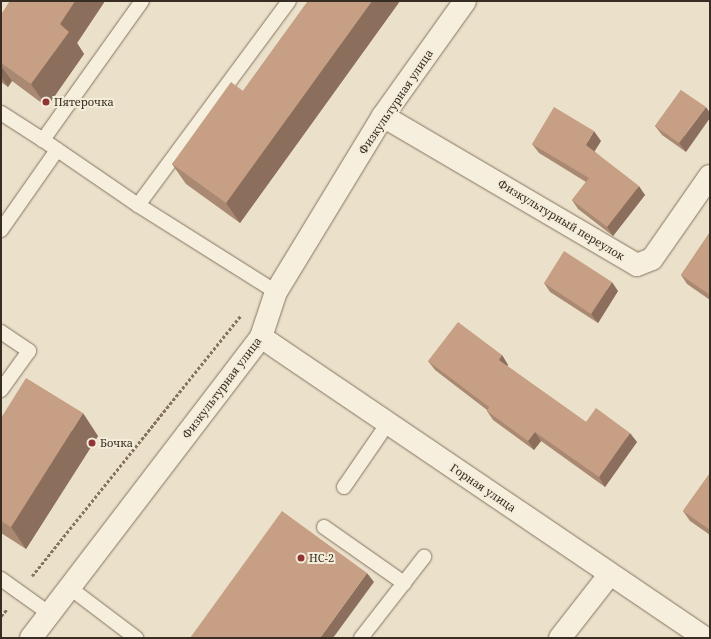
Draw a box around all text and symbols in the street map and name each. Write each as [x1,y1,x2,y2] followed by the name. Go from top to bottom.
[356,47,436,157] street label: Физкультурная улица
[54,95,114,109] place label: Пятерочка
[41,97,51,107] marker: Пятерочка
[495,177,627,263] street label: Физкультурный переулок
[180,335,264,441] street label: Физкультурная улица
[100,436,133,450] place label: Бочка
[87,438,97,448] marker: Бочка
[448,461,518,515] street label: Горная улица
[309,551,334,565] place label: НС-2
[296,553,306,563] marker: НС-2

